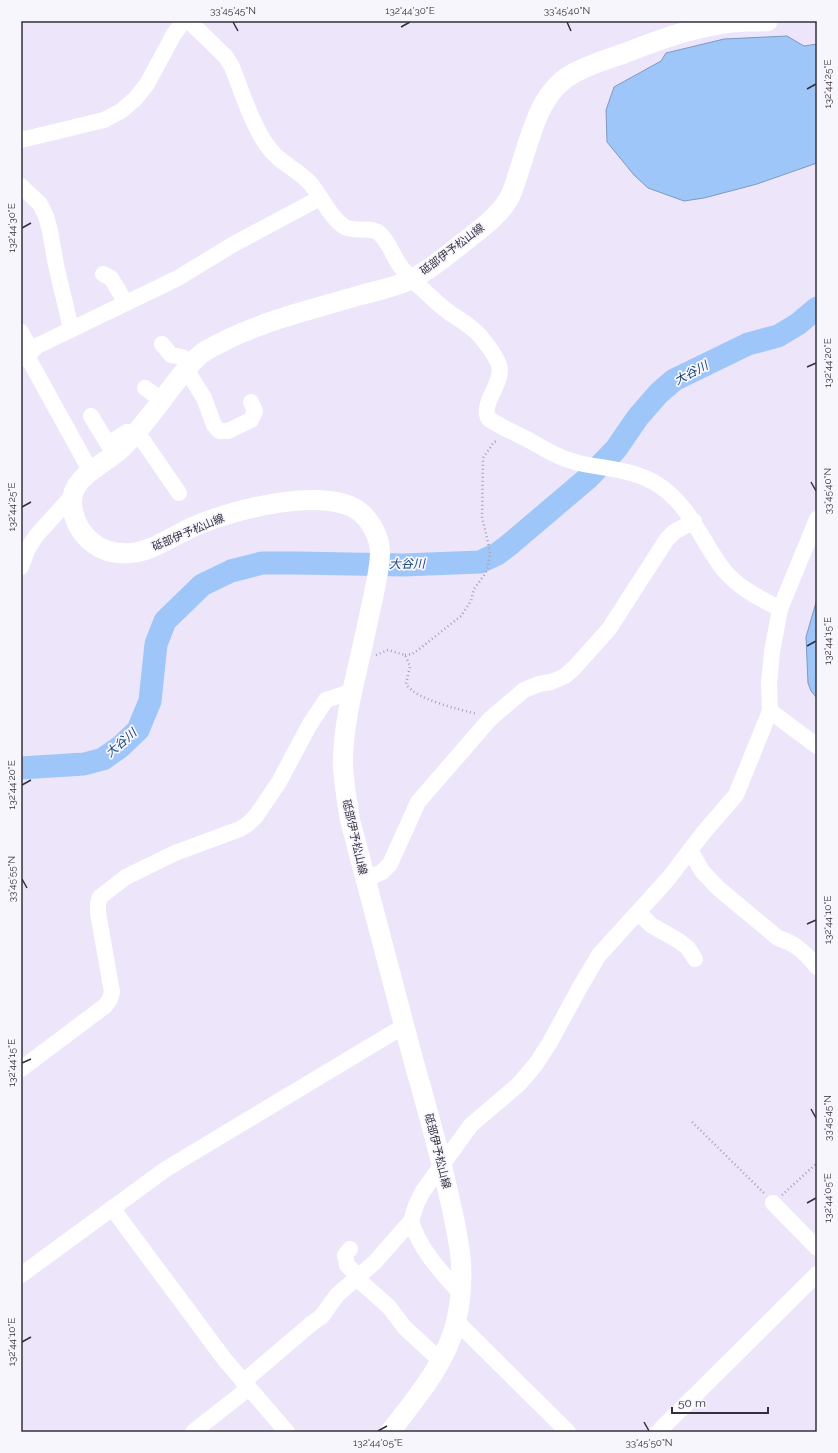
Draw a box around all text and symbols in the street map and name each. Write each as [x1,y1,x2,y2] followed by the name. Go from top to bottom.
[210,5,256,16] text: 33°45'45"N
[385,5,435,16] text: 132°44'30"E
[544,5,590,16] text: 33°45'40"N
[822,59,833,109] text: 132°44'25"E
[6,203,17,253] text: 132°44'30"E
[418,221,487,278] street label: 砥部伊予松山線
[822,338,833,388] text: 132°44'20"E
[672,357,712,388] water label: 大谷川
[822,468,833,514] text: 33°45'40"N
[6,482,17,532] text: 132°44'25"E
[150,511,226,553] street label: 砥部伊予松山線
[389,557,427,571] water label: 大谷川
[822,617,833,665] text: 132°44'15"E
[103,725,141,760] water label: 大谷川
[6,760,17,810] text: 132°44'20"E
[340,798,370,876] street label: 砥部伊予松山線
[6,856,17,902] text: 33°45'55"N
[822,896,833,944] text: 132°44'10"E
[6,1039,17,1087] text: 132°44'15"E
[822,1095,833,1141] text: 33°45'45"N
[422,1112,453,1190] street label: 砥部伊予松山線
[822,1173,833,1223] text: 132°44'05"E
[6,1318,17,1366] text: 132°44'10"E
[672,1389,768,1415] scale bar
[678,1396,706,1410] text: 50 m
[353,1437,403,1448] text: 132°44'05"E
[625,1437,673,1448] text: 33°45'50"N

